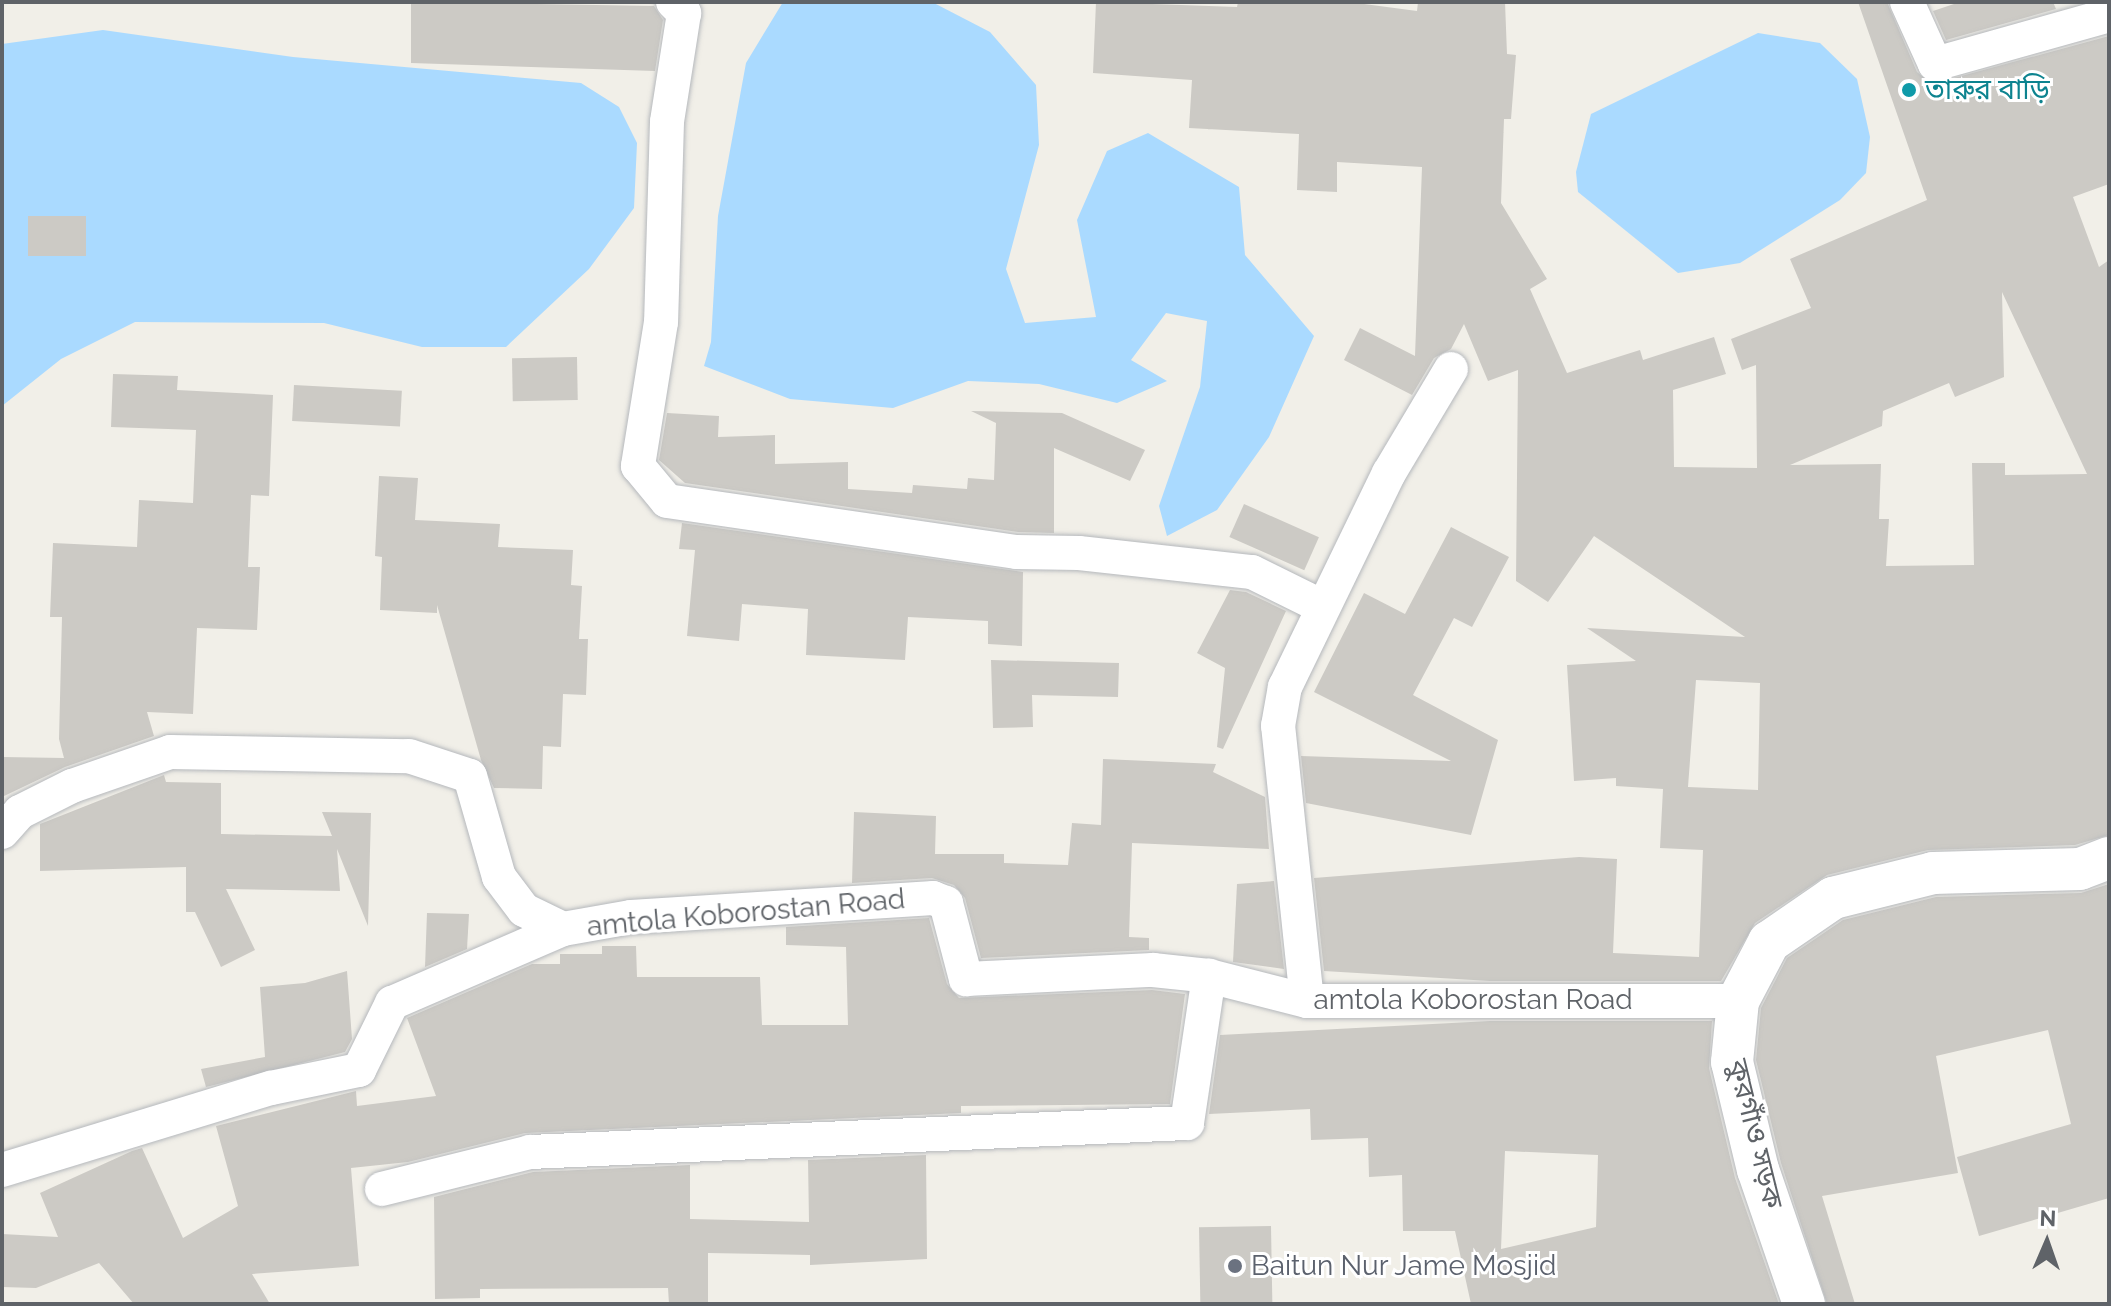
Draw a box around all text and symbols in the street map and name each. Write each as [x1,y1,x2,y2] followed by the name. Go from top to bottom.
[1925,73,2050,107] place label: তারুর বাড়ি
[1900,81,1918,99] marker: তারুর বাড়ি
[586,882,906,944] street label: amtola Koborostan Road
[1313,983,1633,1017] street label: amtola Koborostan Road
[1720,1056,1790,1212] street label: কুরগাঁও সড়ক
[2007,1202,2087,1282] north arrow
[2039,1205,2057,1231] text: N
[1251,1249,1558,1283] place label: Baitun Nur Jame Mosjid
[1226,1257,1244,1275] marker: Baitun Nur Jame Mosjid

